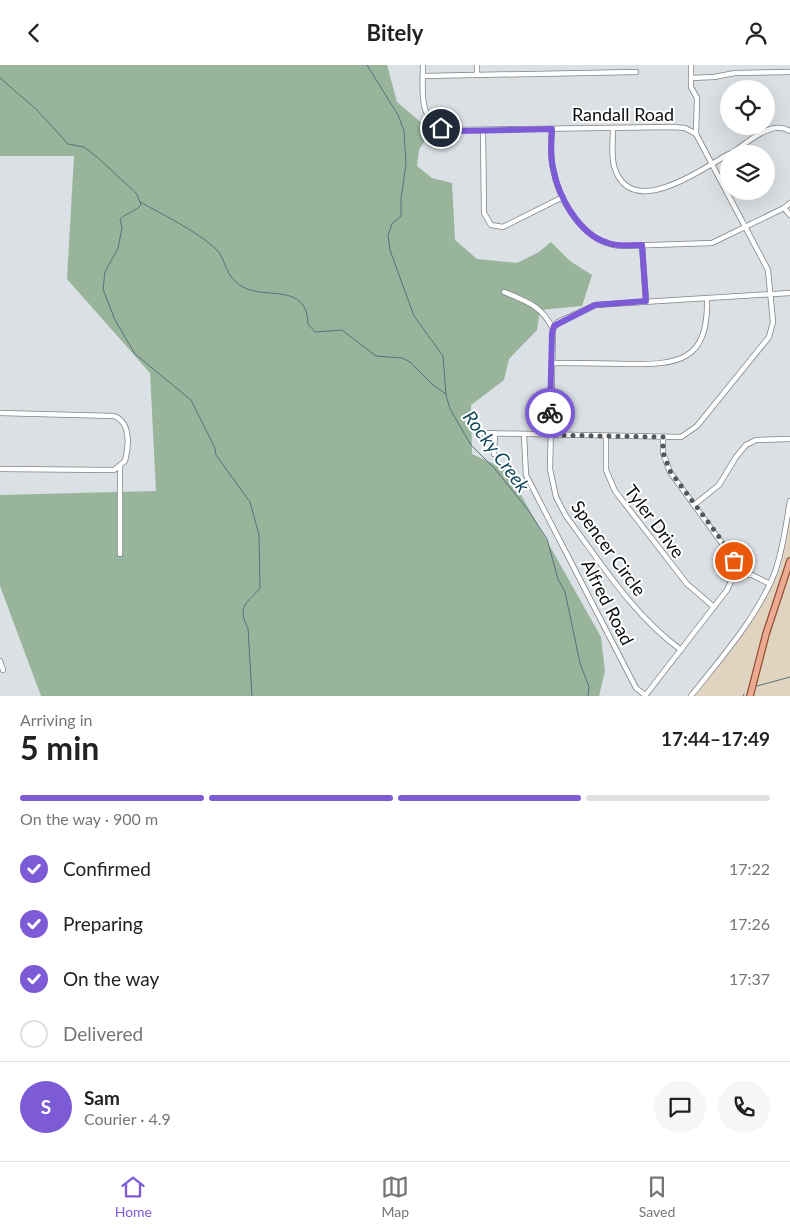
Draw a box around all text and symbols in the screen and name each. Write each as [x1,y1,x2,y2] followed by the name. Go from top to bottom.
[20,19,48,47] icon: back
[367,19,423,46] text: Bitely
[742,19,770,47] icon: person
[720,80,775,200] map controls
[720,80,775,135] button: locate
[572,103,674,125] street label: Randall Road
[420,107,462,149] pin
[427,114,455,142] icon: home
[720,145,775,200] button: layers
[525,388,575,438] courier
[536,399,564,427] icon: bike
[459,406,536,497] water label: Rocky Creek
[620,480,690,562] street label: Tyler Drive
[567,496,651,600] street label: Spencer Circle
[713,540,755,582] pin
[720,547,748,575] icon: bag
[577,556,639,648] street label: Alfred Road
[20,710,93,729] text: Arriving in
[661,727,770,750] text: 17:44–17:49
[20,728,99,767] text: 5 min
[20,809,158,828] text: On the way · 900 m
[20,855,48,883] icon: check
[63,857,151,880] text: Confirmed
[729,859,770,878] text: 17:22
[20,910,48,938] icon: check
[63,912,143,935] text: Preparing
[729,914,770,933] text: 17:26
[20,965,48,993] icon: check
[63,967,159,990] text: On the way
[729,969,770,988] text: 17:37
[63,1022,143,1045] text: Delivered
[654,1081,706,1133] button: chat
[718,1081,770,1133] button: phone
[84,1086,120,1109] text: Sam
[41,1095,51,1118] text: S
[84,1109,171,1128] text: Courier · 4.9
[115,1173,152,1220] tab: Home
[381,1173,409,1220] tab: Map
[639,1173,675,1220] tab: Saved

